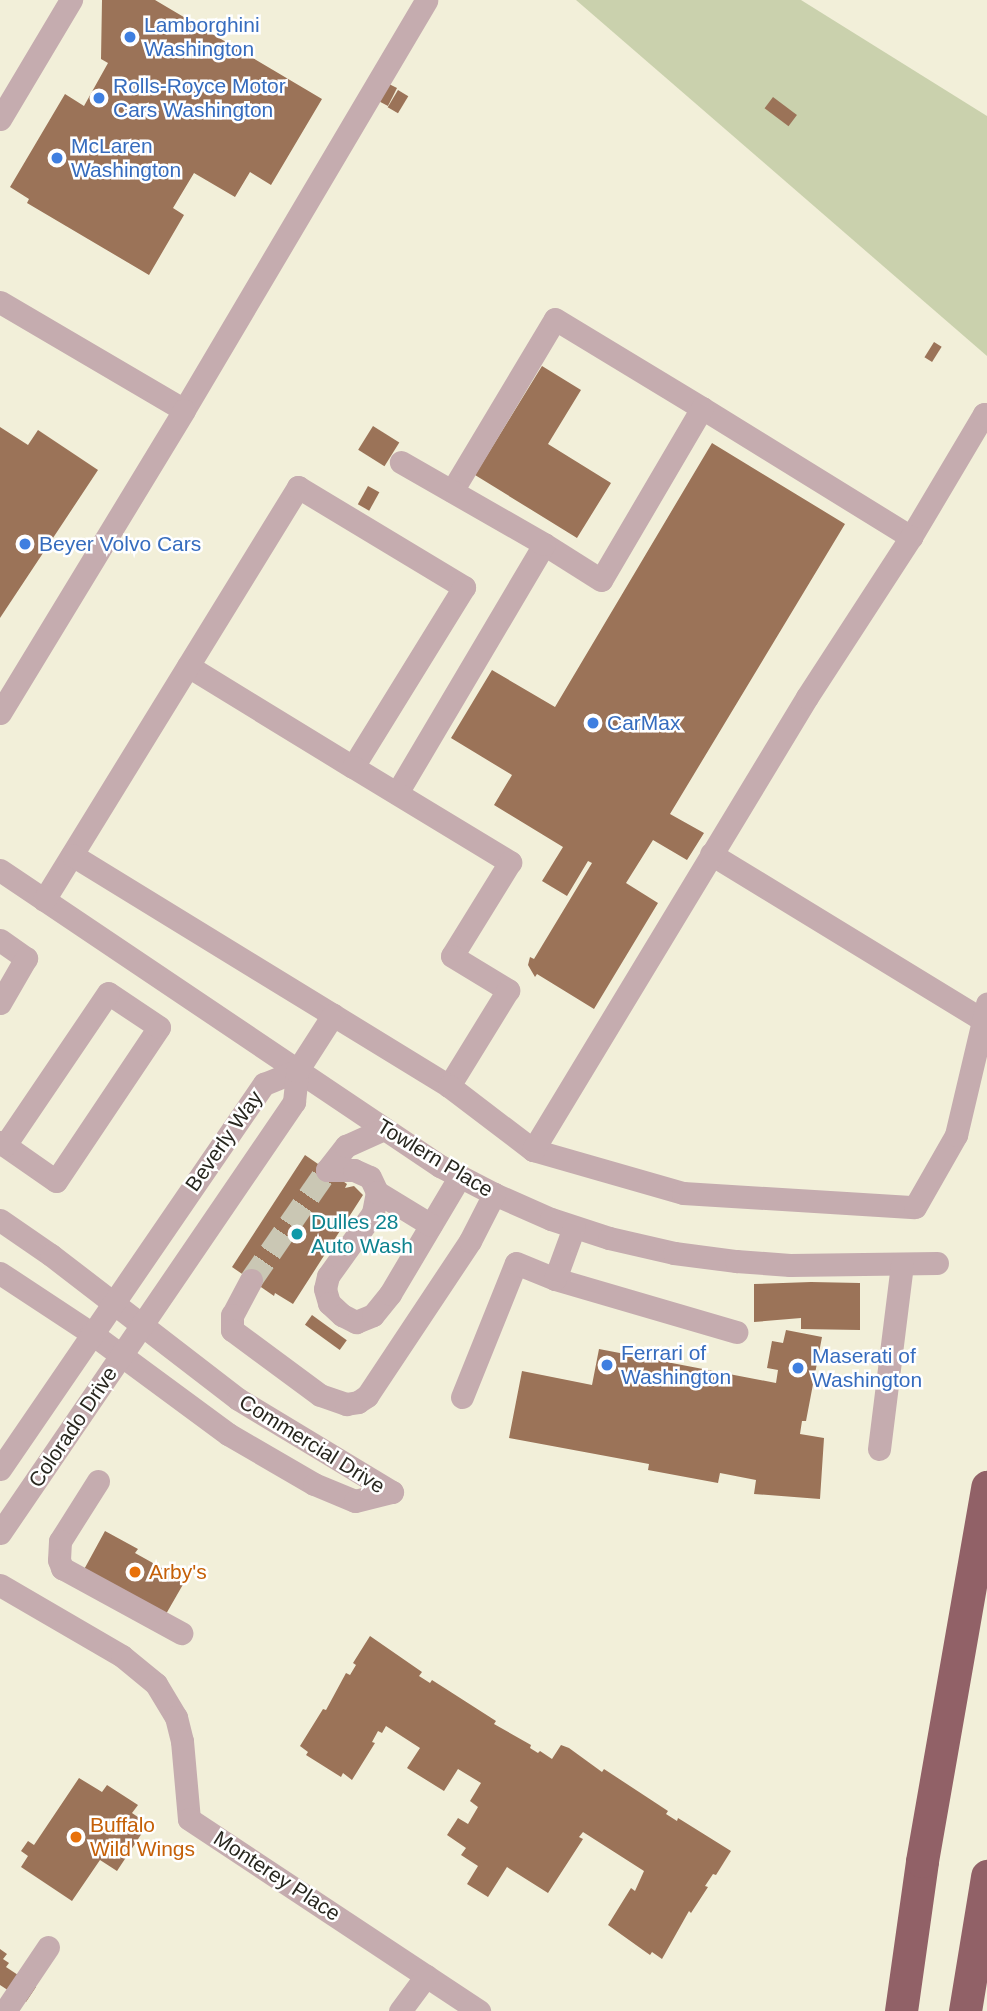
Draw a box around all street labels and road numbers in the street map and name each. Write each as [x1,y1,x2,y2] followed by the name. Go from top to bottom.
[180,1086,268,1196] street label: Beverly Way
[372,1114,498,1202] street label: Towlern Place
[23,1362,123,1492] street label: Colorado Drive
[235,1389,389,1499] street label: Commercial Drive
[209,1826,345,1926] street label: Monterey Place

